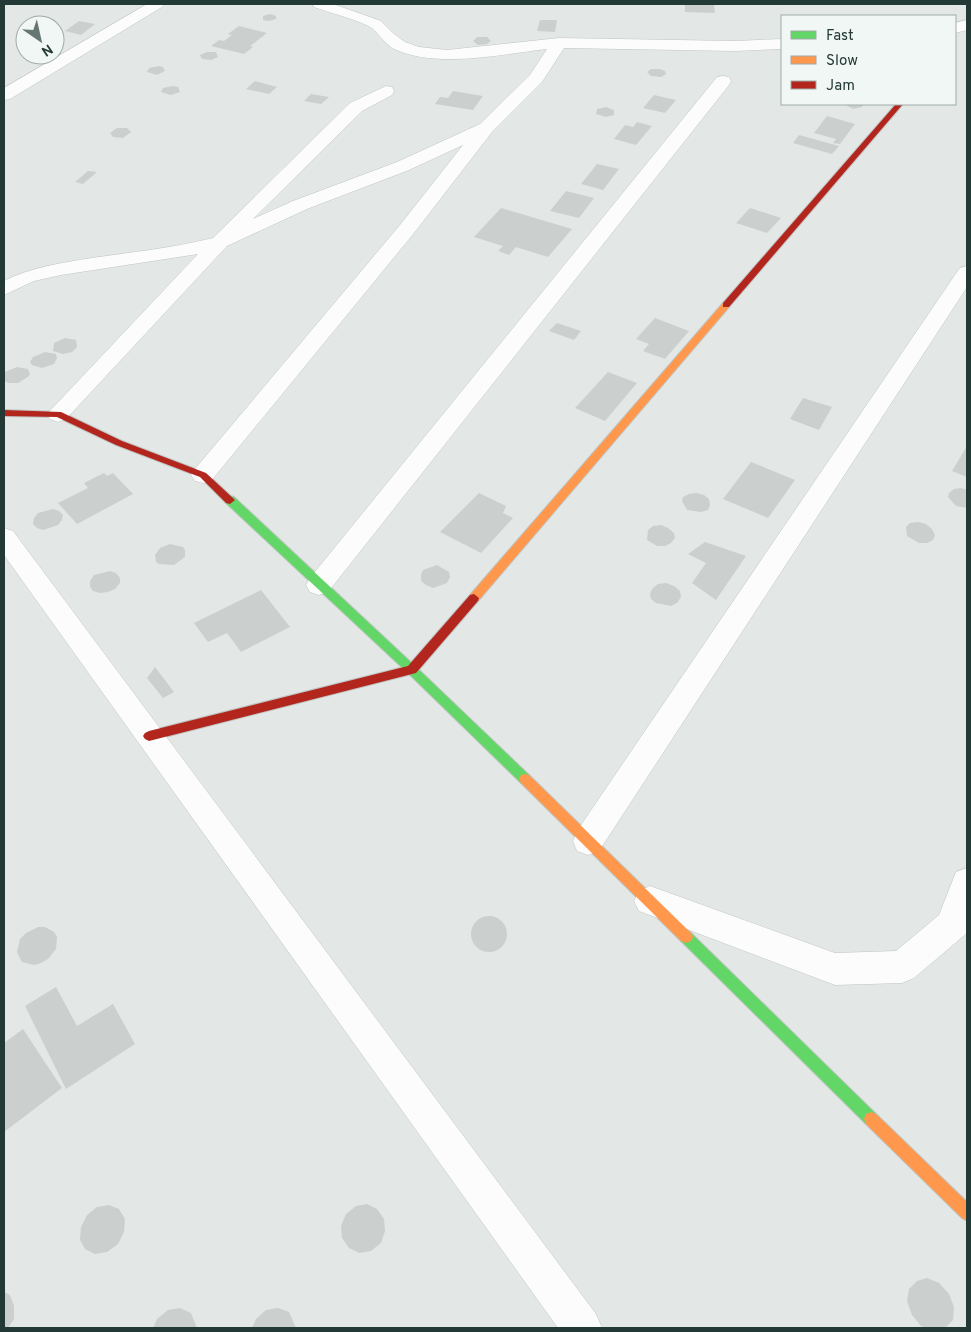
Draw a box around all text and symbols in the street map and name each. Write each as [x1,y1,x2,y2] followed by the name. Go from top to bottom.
[15,15,65,65] north arrow
[781,15,956,105] legend
[826,27,854,46] text: Fast
[38,40,55,59] text: N
[826,52,858,71] text: Slow
[826,77,855,96] text: Jam

